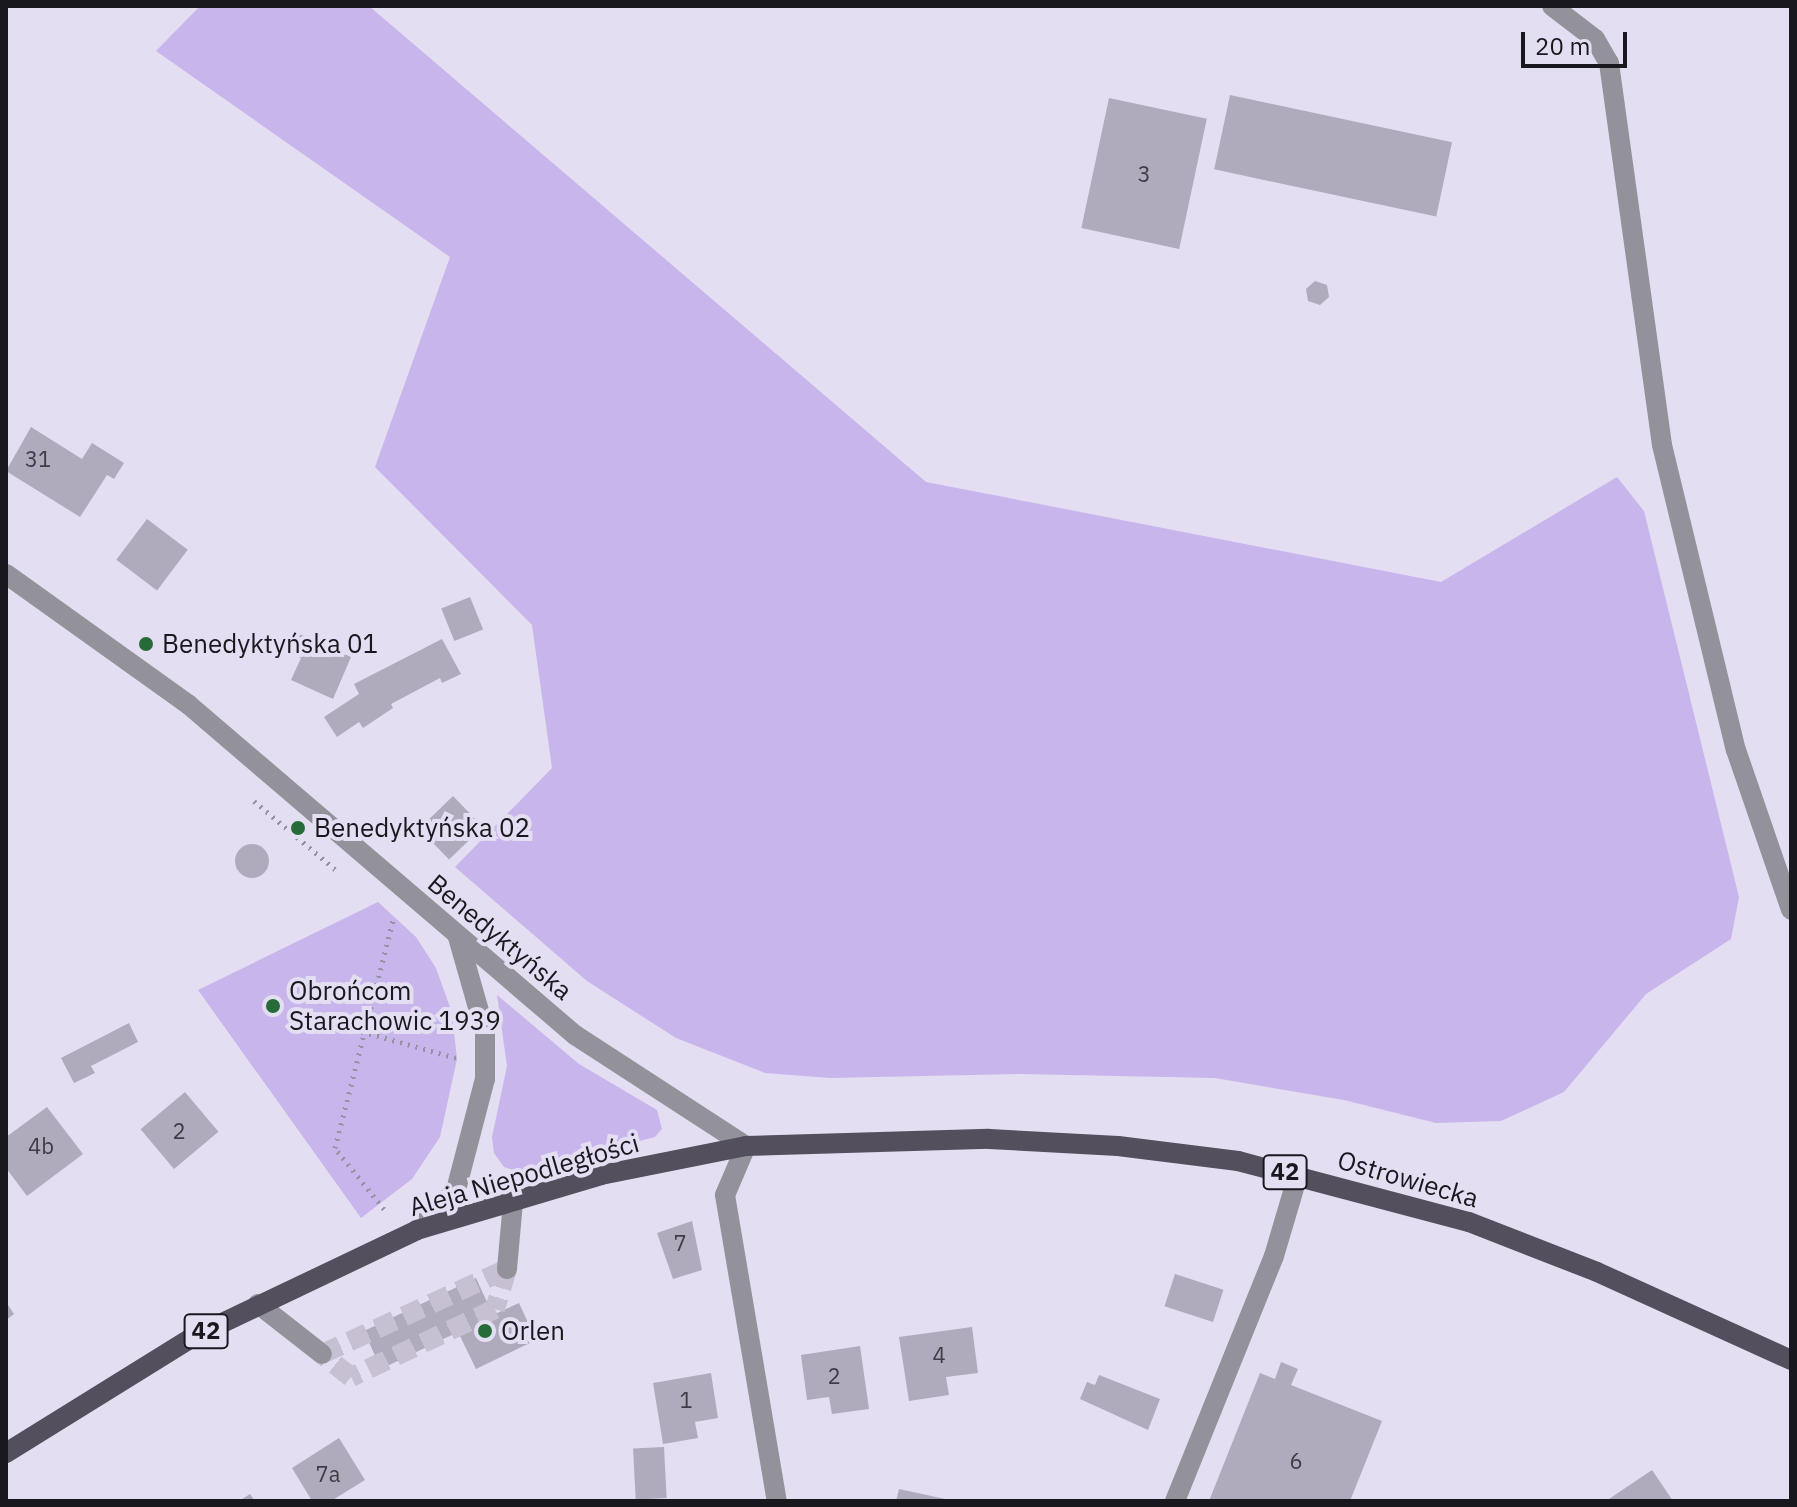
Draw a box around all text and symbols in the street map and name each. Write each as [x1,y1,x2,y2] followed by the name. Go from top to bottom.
[1525,16,1631,66] scale bar
[1535,30,1590,62] text: 20 m
[1137,161,1151,187] house number: 3
[25,446,51,472] house number: 31
[162,628,378,660] place label: Benedyktyńska 01
[137,635,155,653] marker: Benedyktyńska 01
[314,812,530,844] place label: Benedyktyńska 02
[289,819,307,837] marker: Benedyktyńska 02
[421,868,579,1006] street label: Benedyktyńska
[289,975,501,1036] place label: Obrońcom Starachowic 1939
[264,997,282,1015] marker: Obrońcom Starachowic 1939
[172,1118,186,1144] house number: 2
[406,1127,642,1223] street label: Aleja Niepodległości
[28,1133,54,1159] house number: 4b
[1334,1144,1482,1214] street label: Ostrowiecka
[1261,1152,1309,1192] road number: 42
[673,1230,687,1256] house number: 7
[182,1311,230,1351] road number: 42
[501,1315,565,1347] place label: Orlen
[476,1322,494,1340] marker: Orlen
[932,1342,946,1368] house number: 4
[827,1363,841,1389] house number: 2
[679,1387,693,1413] house number: 1
[1289,1448,1303,1474] house number: 6
[316,1461,340,1487] house number: 7a

